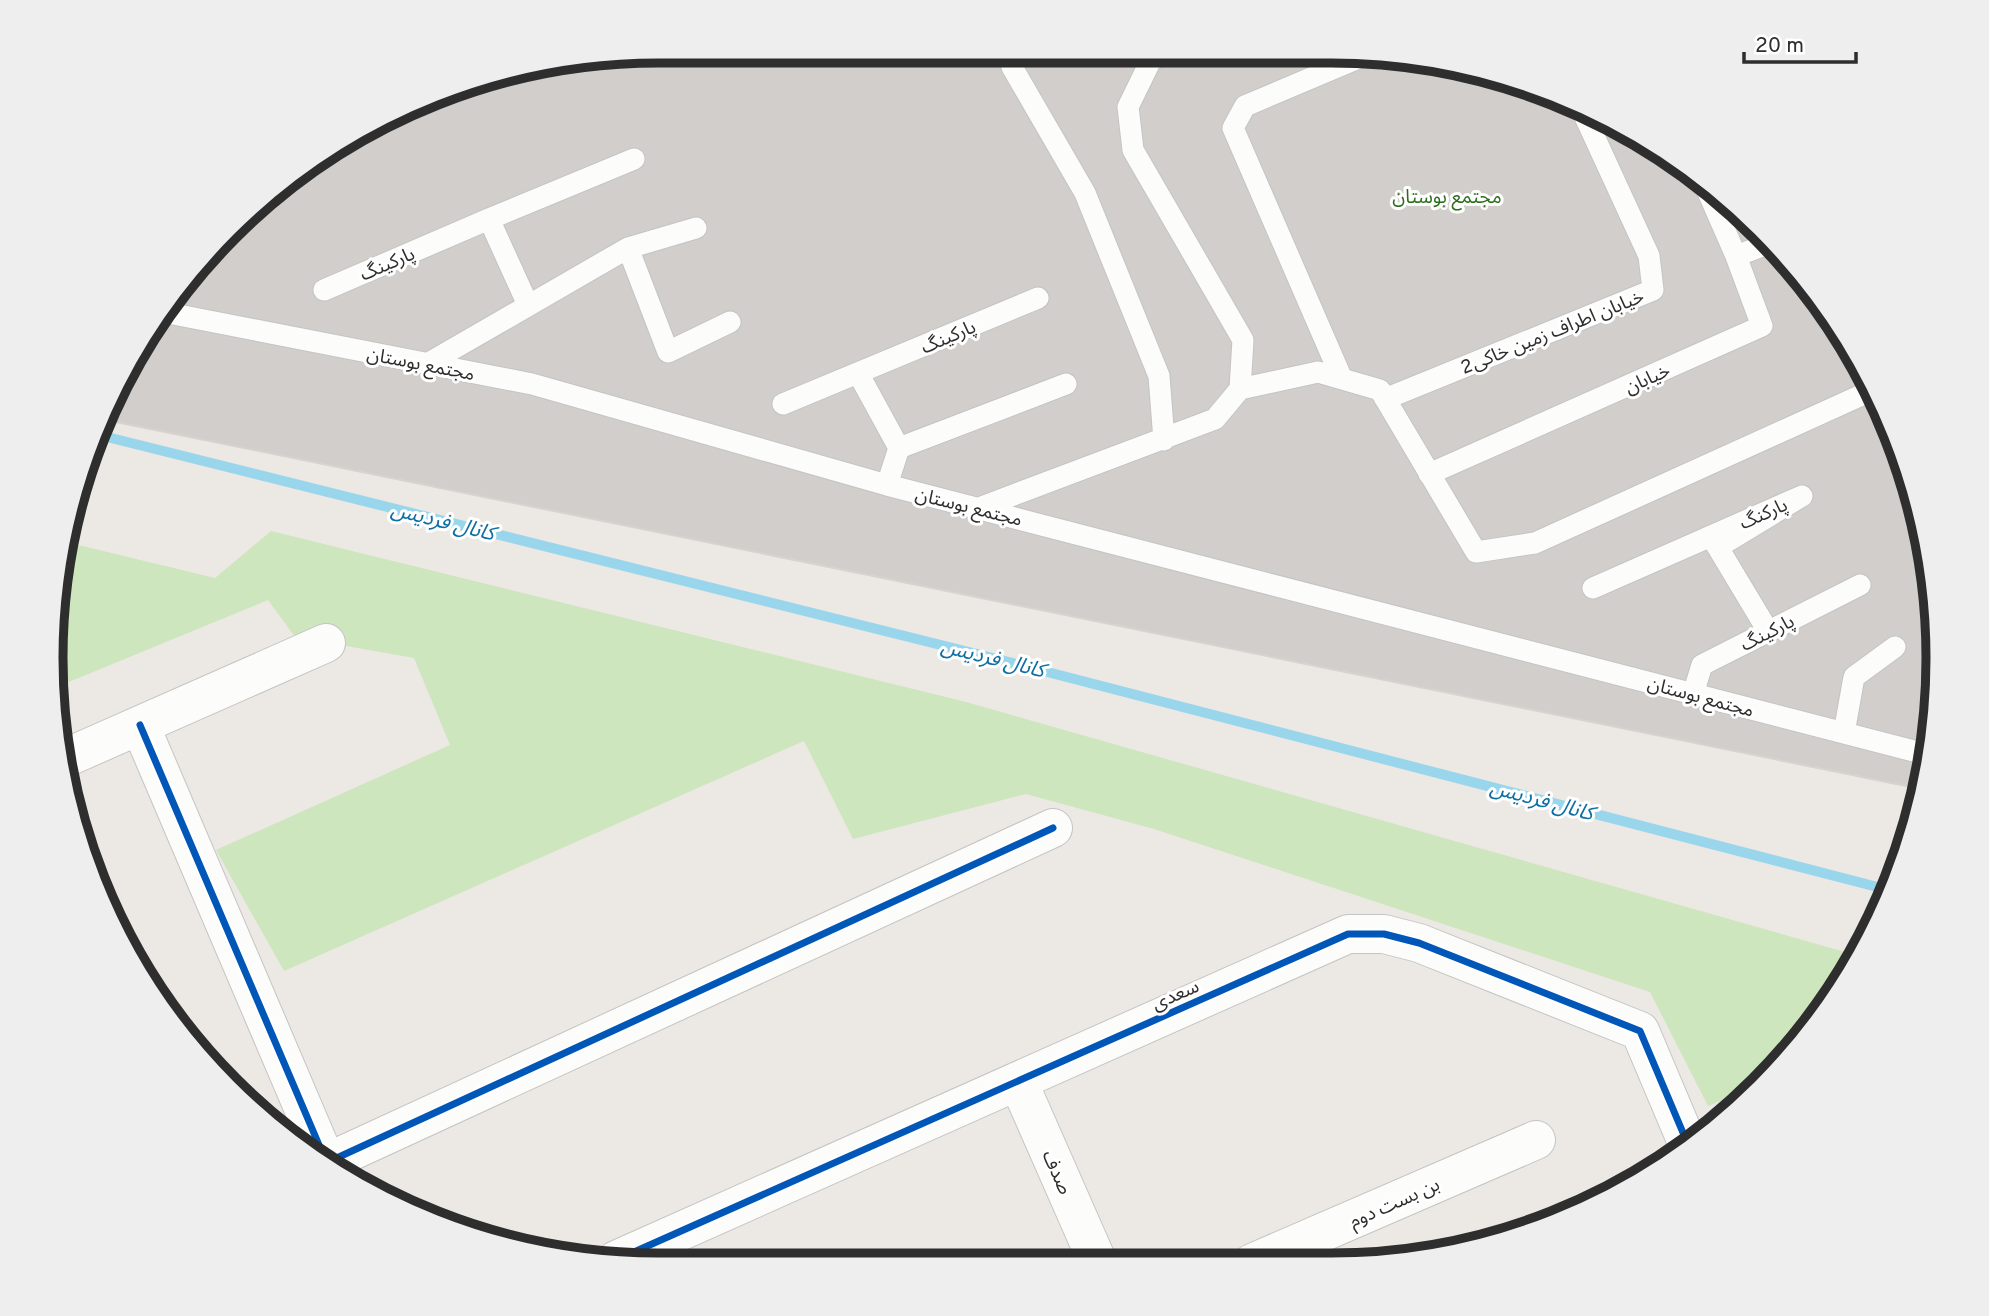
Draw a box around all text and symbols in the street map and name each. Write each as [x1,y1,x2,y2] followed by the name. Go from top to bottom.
[1744,21,1856,65] scale bar
[1755,33,1804,60] text: 20 m
[1392,186,1502,211] park label: مجتمع بوستان
[357,243,419,287] street label: پارکینگ
[1457,284,1647,378] street label: خیابان اطراف زمین خاکی2
[918,316,980,360] street label: پارکینگ
[364,343,477,388] street label: مجتمع بوستان
[1621,358,1673,398] street label: خیابان
[912,483,1024,534] street label: مجتمع بوستان
[1736,494,1792,536] street label: پارکنگ
[388,497,502,549] water label: کانال فردیس
[1737,610,1799,658] street label: پارکینگ
[938,634,1052,686] water label: کانال فردیس
[1644,672,1756,725] street label: مجتمع بوستان
[1487,775,1600,829] water label: کانال فردیس
[1148,975,1203,1017] street label: سعدی
[1036,1147,1076,1199] street label: صدف
[1346,1173,1444,1235] street label: بن بست دوم

